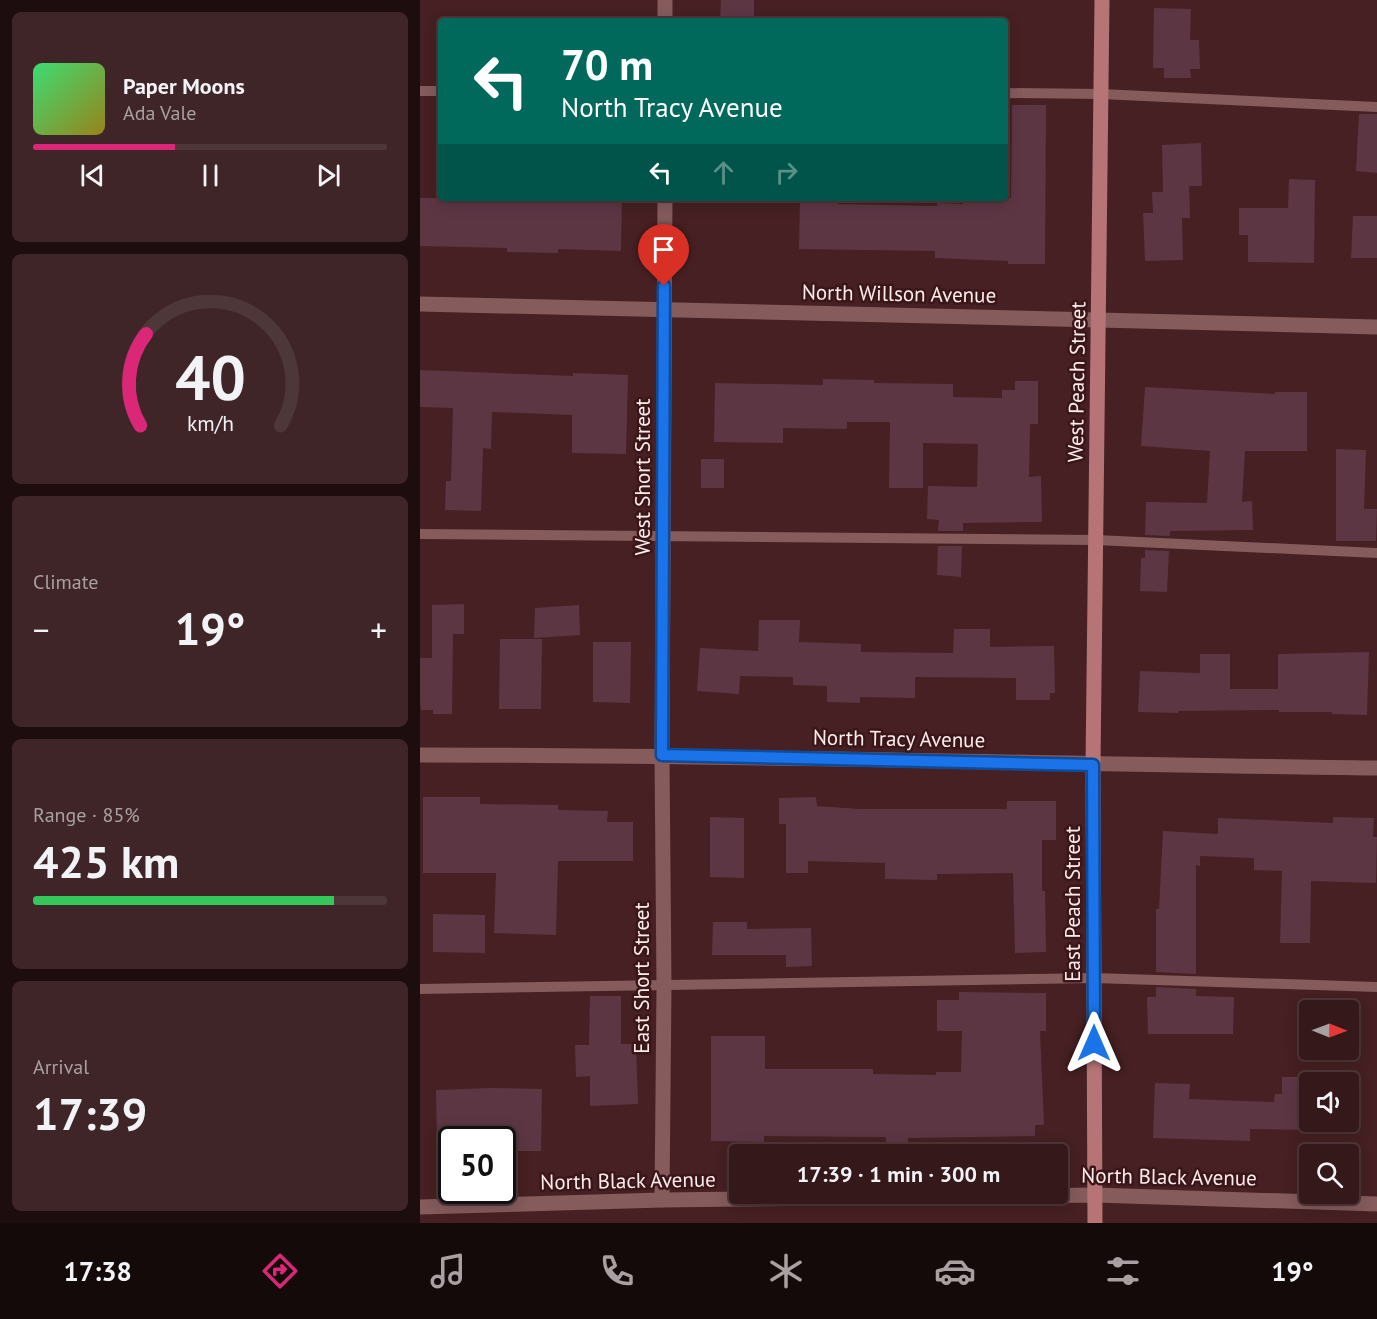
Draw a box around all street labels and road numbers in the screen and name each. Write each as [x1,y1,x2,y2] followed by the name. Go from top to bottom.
[802,278,996,309] street label: North Willson Avenue
[1062,301,1091,463] street label: West Peach Street
[629,399,656,555] street label: West Short Street
[813,723,985,754] street label: North Tracy Avenue
[1059,826,1086,982] street label: East Peach Street
[628,902,655,1054] street label: East Short Street
[1081,1161,1257,1192] street label: North Black Avenue
[540,1165,716,1196] street label: North Black Avenue

